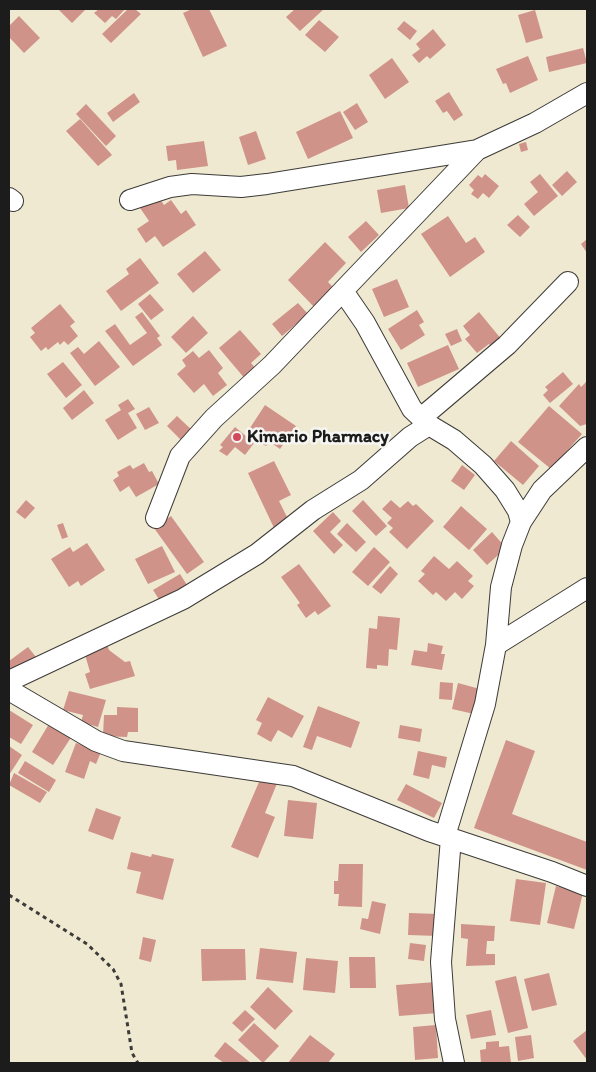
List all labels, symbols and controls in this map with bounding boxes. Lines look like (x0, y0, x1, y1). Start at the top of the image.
place label: Kimario Pharmacy (247, 426, 389, 448)
marker: Kimario Pharmacy (231, 431, 243, 443)

